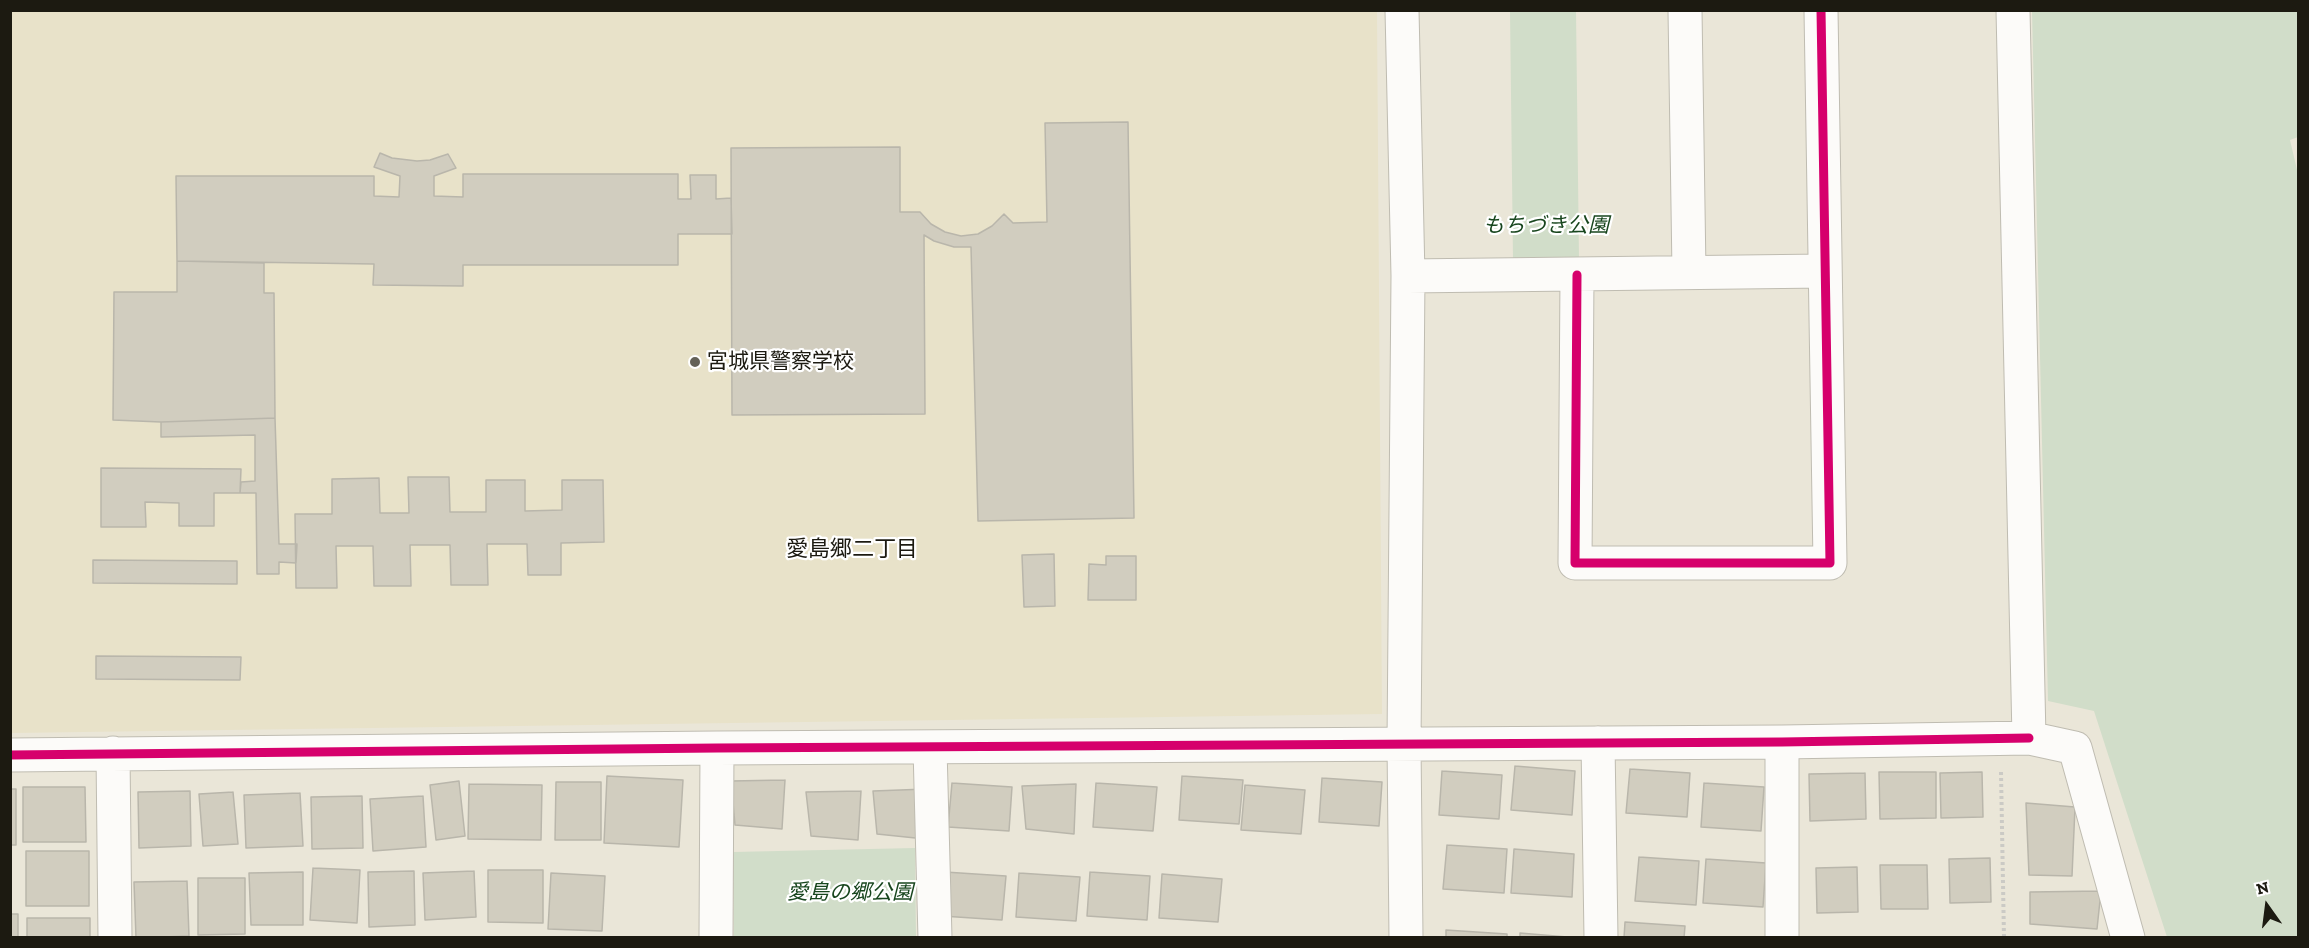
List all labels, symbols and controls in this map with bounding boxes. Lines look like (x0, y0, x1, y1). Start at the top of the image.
park label: もちづき公園 (1483, 213, 1609, 239)
place label: 宮城県警察学校 (707, 349, 854, 375)
marker: 宮城県警察学校 (688, 355, 702, 369)
district label: 愛島郷二丁目 (786, 537, 918, 563)
north arrow (2237, 876, 2297, 936)
text: N (2254, 877, 2271, 899)
park label: 愛島の郷公園 (787, 880, 913, 906)

